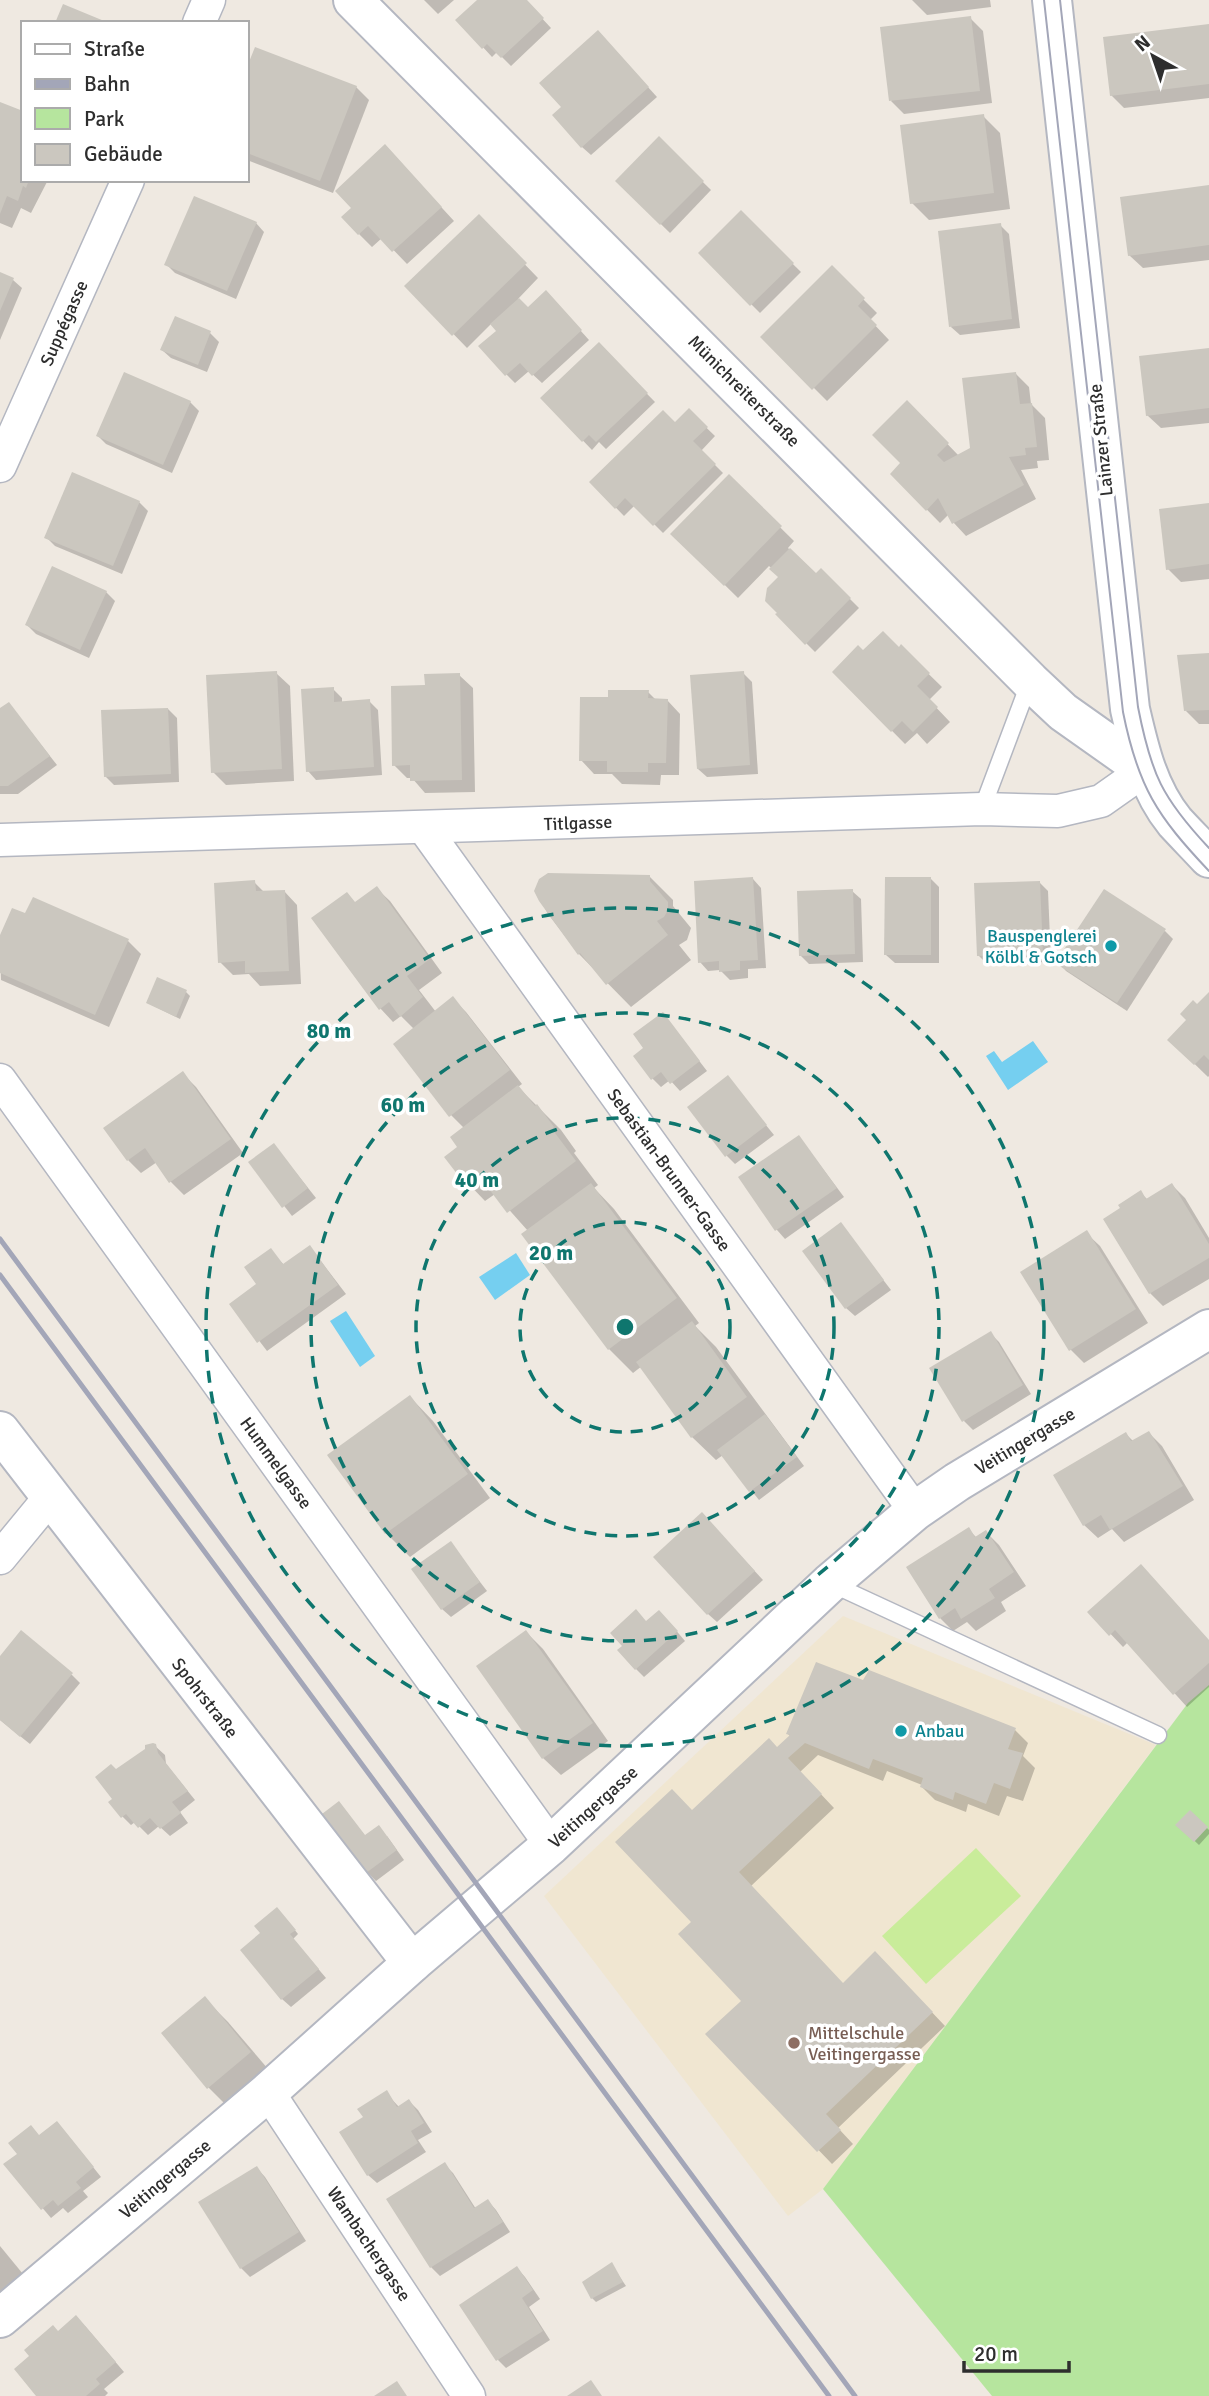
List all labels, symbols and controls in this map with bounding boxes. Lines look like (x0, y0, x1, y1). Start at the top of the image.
legend (21, 21, 248, 182)
north arrow (1118, 21, 1188, 91)
text: N (1130, 30, 1155, 57)
text: Straße (84, 36, 145, 62)
text: Bahn (84, 71, 130, 97)
text: Park (84, 106, 125, 132)
text: Gebäude (84, 141, 163, 167)
street label: Suppégasse (35, 277, 93, 369)
street label: Münichreiterstraße (683, 330, 805, 452)
street label: Lainzer Straße (1084, 383, 1118, 497)
street label: Titlgasse (543, 811, 613, 835)
place label: Bauspenglerei Kölbl & Gotsch (985, 925, 1097, 968)
marker: Bauspenglerei Kölbl & Gotsch (1103, 938, 1119, 954)
text: 80 m (307, 1018, 351, 1044)
street label: Sebastian-Brunner-Gasse (602, 1084, 736, 1256)
text: 60 m (381, 1092, 425, 1118)
text: 40 m (455, 1167, 499, 1193)
text: 20 m (529, 1240, 573, 1266)
centre of rings (613, 1315, 637, 1339)
street label: Veitingergasse (971, 1403, 1079, 1479)
street label: Hummelgasse (235, 1413, 317, 1513)
street label: Spohrstraße (167, 1654, 243, 1742)
place label: Anbau (915, 1720, 964, 1742)
marker: Anbau (893, 1723, 909, 1739)
street label: Veitingergasse (544, 1761, 642, 1853)
place label: Mittelschule Veitingergasse (808, 2022, 921, 2065)
marker: Mittelschule Veitingergasse (786, 2035, 802, 2051)
street label: Veitingergasse (115, 2134, 215, 2224)
street label: Wambachergasse (322, 2182, 416, 2306)
scale bar (964, 2330, 1069, 2374)
text: 20 m (974, 2341, 1018, 2367)

